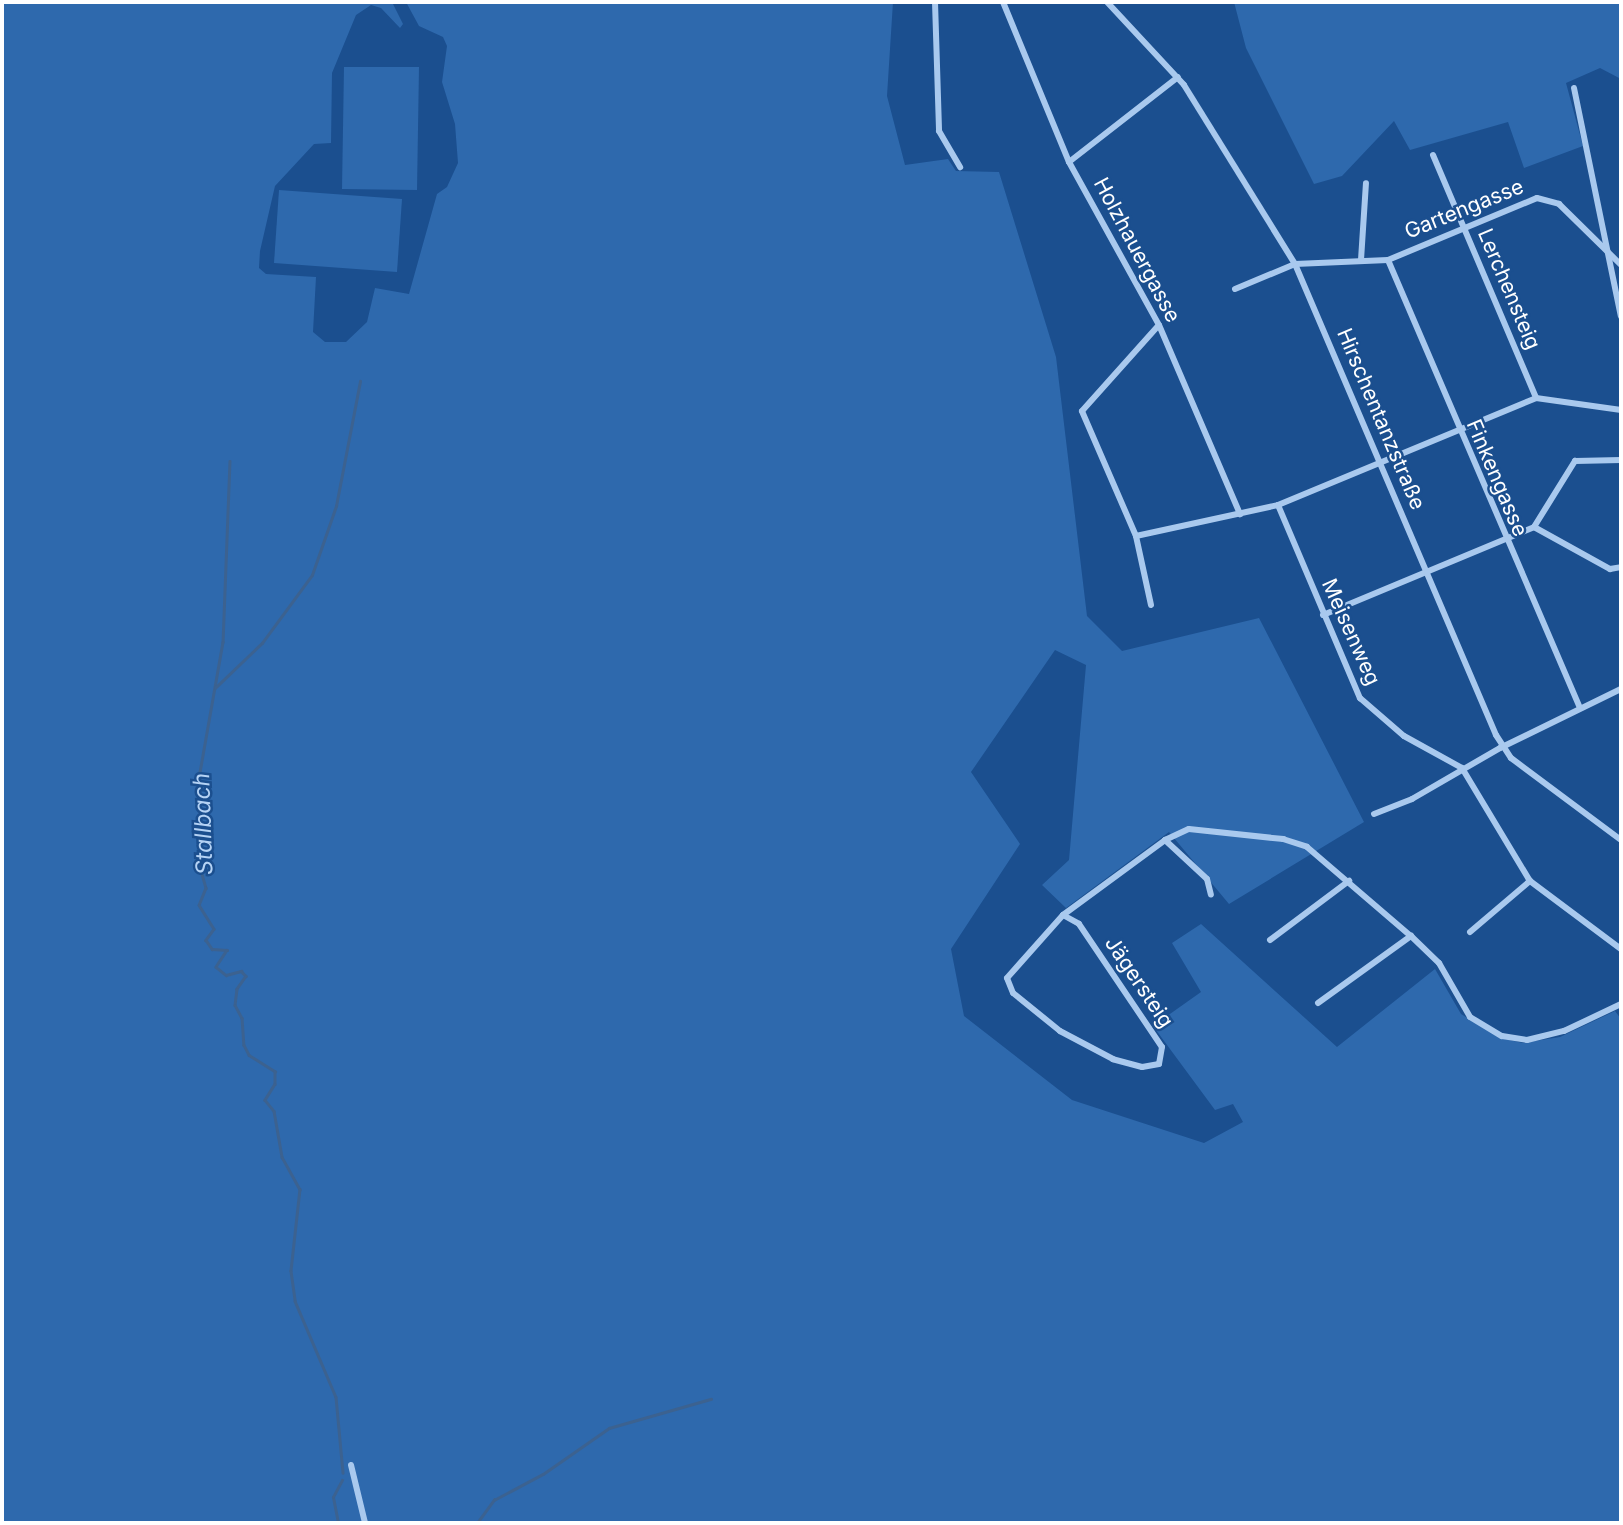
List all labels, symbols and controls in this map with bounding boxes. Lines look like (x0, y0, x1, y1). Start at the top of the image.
street label: Holzhauergasse (1088, 173, 1186, 327)
street label: Gartengasse (1401, 174, 1527, 244)
street label: Lerchensteig (1472, 225, 1546, 353)
street label: Hirschentanzstraße (1331, 325, 1431, 513)
street label: Finkengasse (1461, 416, 1533, 540)
street label: Meisenweg (1316, 575, 1386, 689)
water label: Stallbach (187, 772, 219, 876)
street label: Jägersteig (1099, 932, 1179, 1032)

